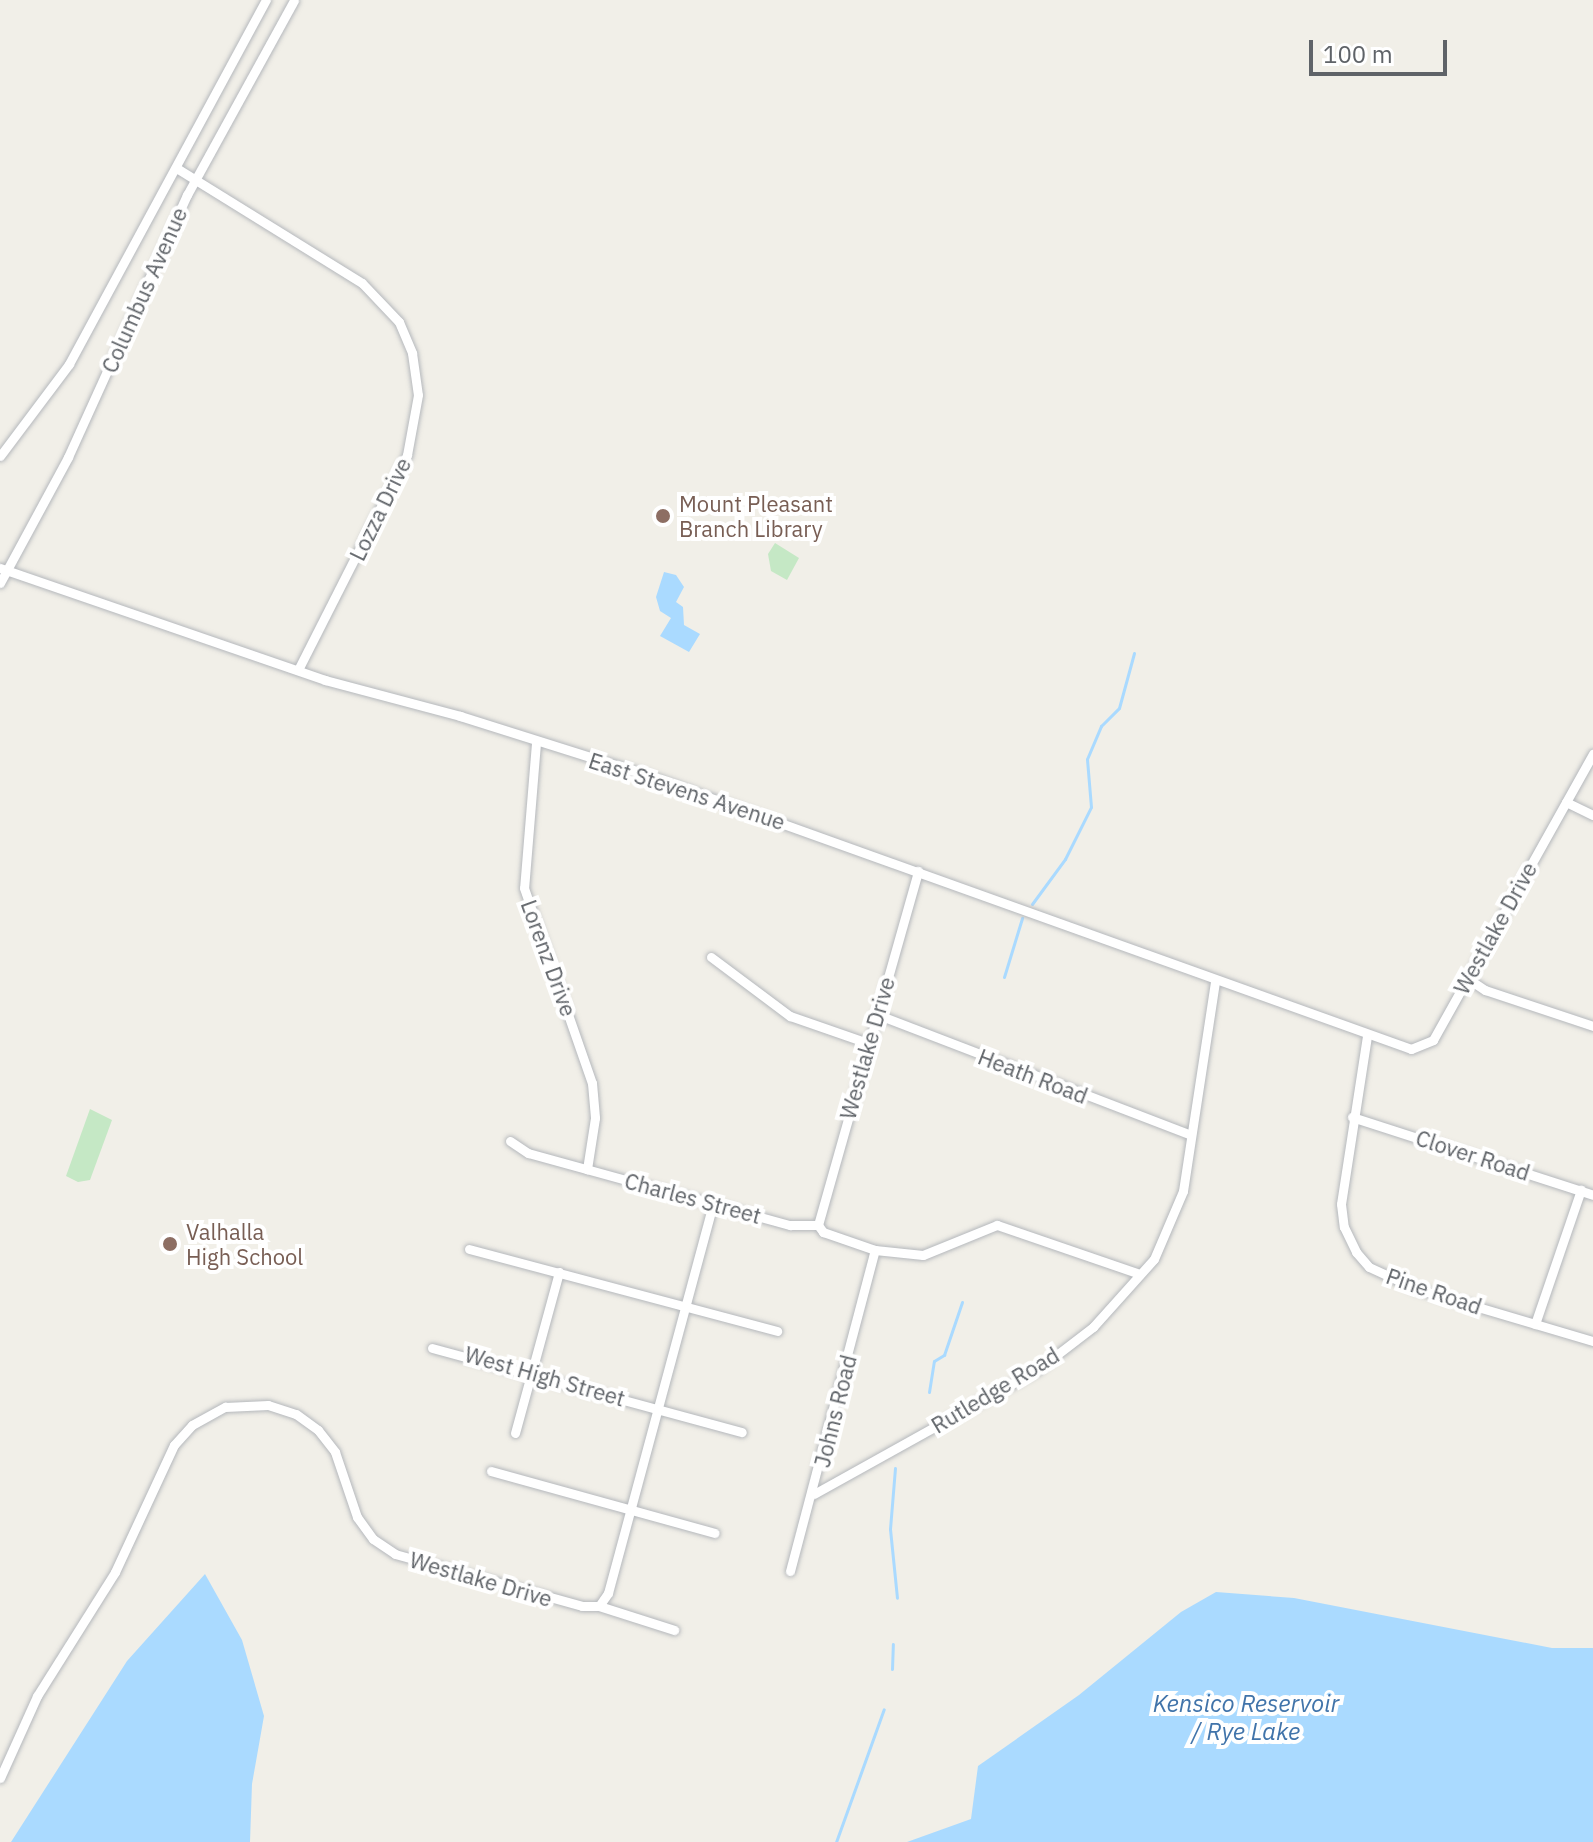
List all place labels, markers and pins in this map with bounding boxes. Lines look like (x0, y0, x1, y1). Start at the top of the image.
place label: Mount Pleasant Branch Library (679, 490, 833, 542)
marker: Mount Pleasant Branch Library (654, 507, 672, 525)
place label: Valhalla High School (186, 1218, 303, 1270)
marker: Valhalla High School (161, 1235, 179, 1253)

